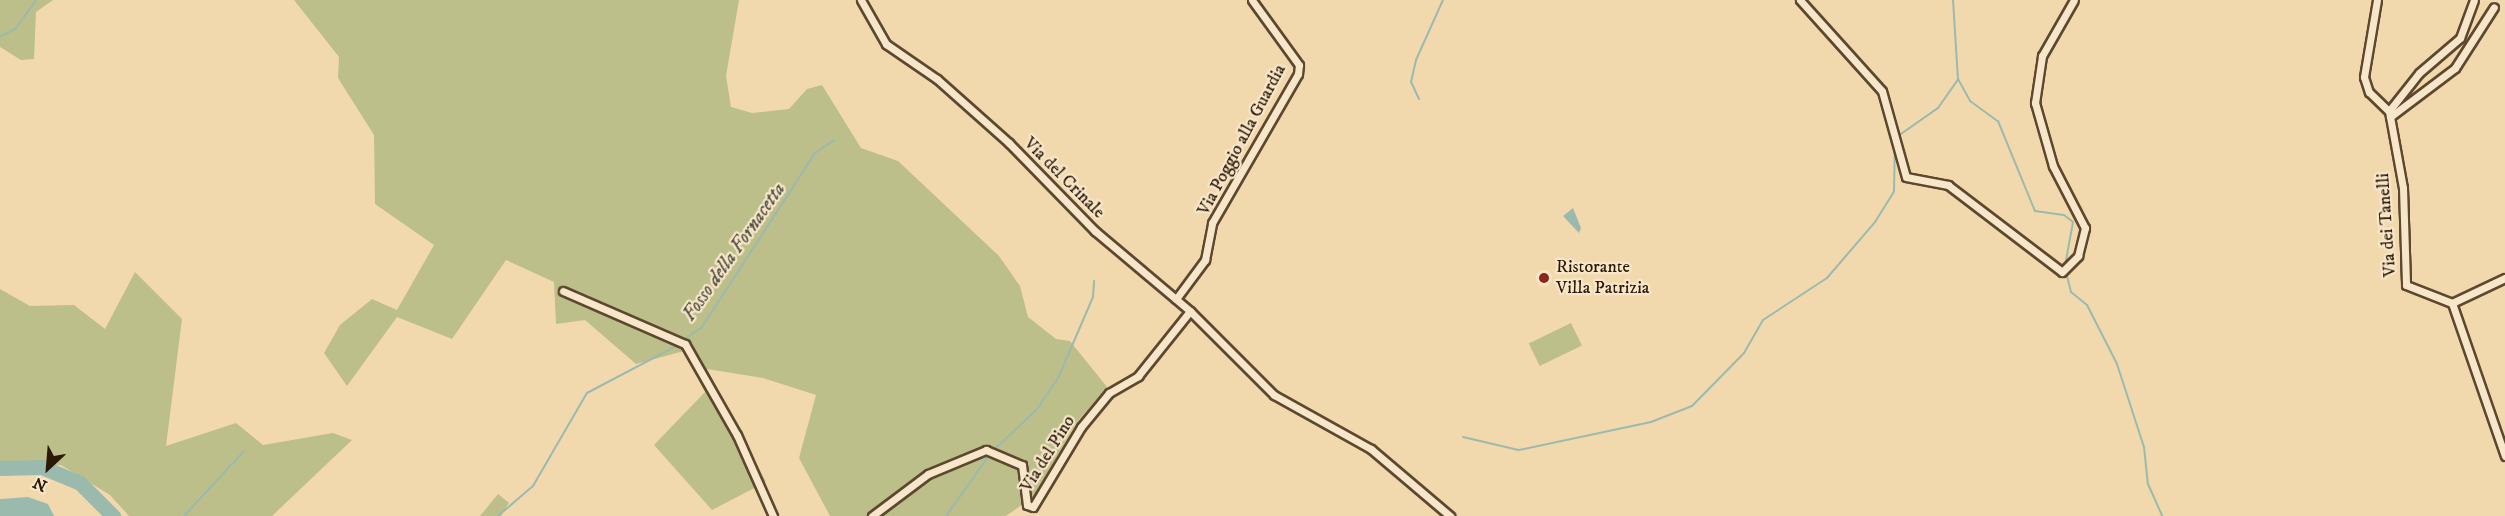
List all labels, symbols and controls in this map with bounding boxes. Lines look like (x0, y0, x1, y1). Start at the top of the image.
street label: Via Poggio alla Guardia (1193, 61, 1291, 219)
street label: Via del Crinale (1019, 133, 1109, 223)
street label: Via dei Tanelli (2373, 172, 2401, 278)
water label: Fosso della Fornacetta (677, 178, 791, 326)
place label: Ristorante Villa Patrizia (1556, 257, 1650, 300)
marker: Ristorante Villa Patrizia (1537, 271, 1551, 285)
street label: Via del Pino (1016, 412, 1080, 496)
north arrow (18, 438, 78, 498)
text: N (30, 472, 50, 496)

